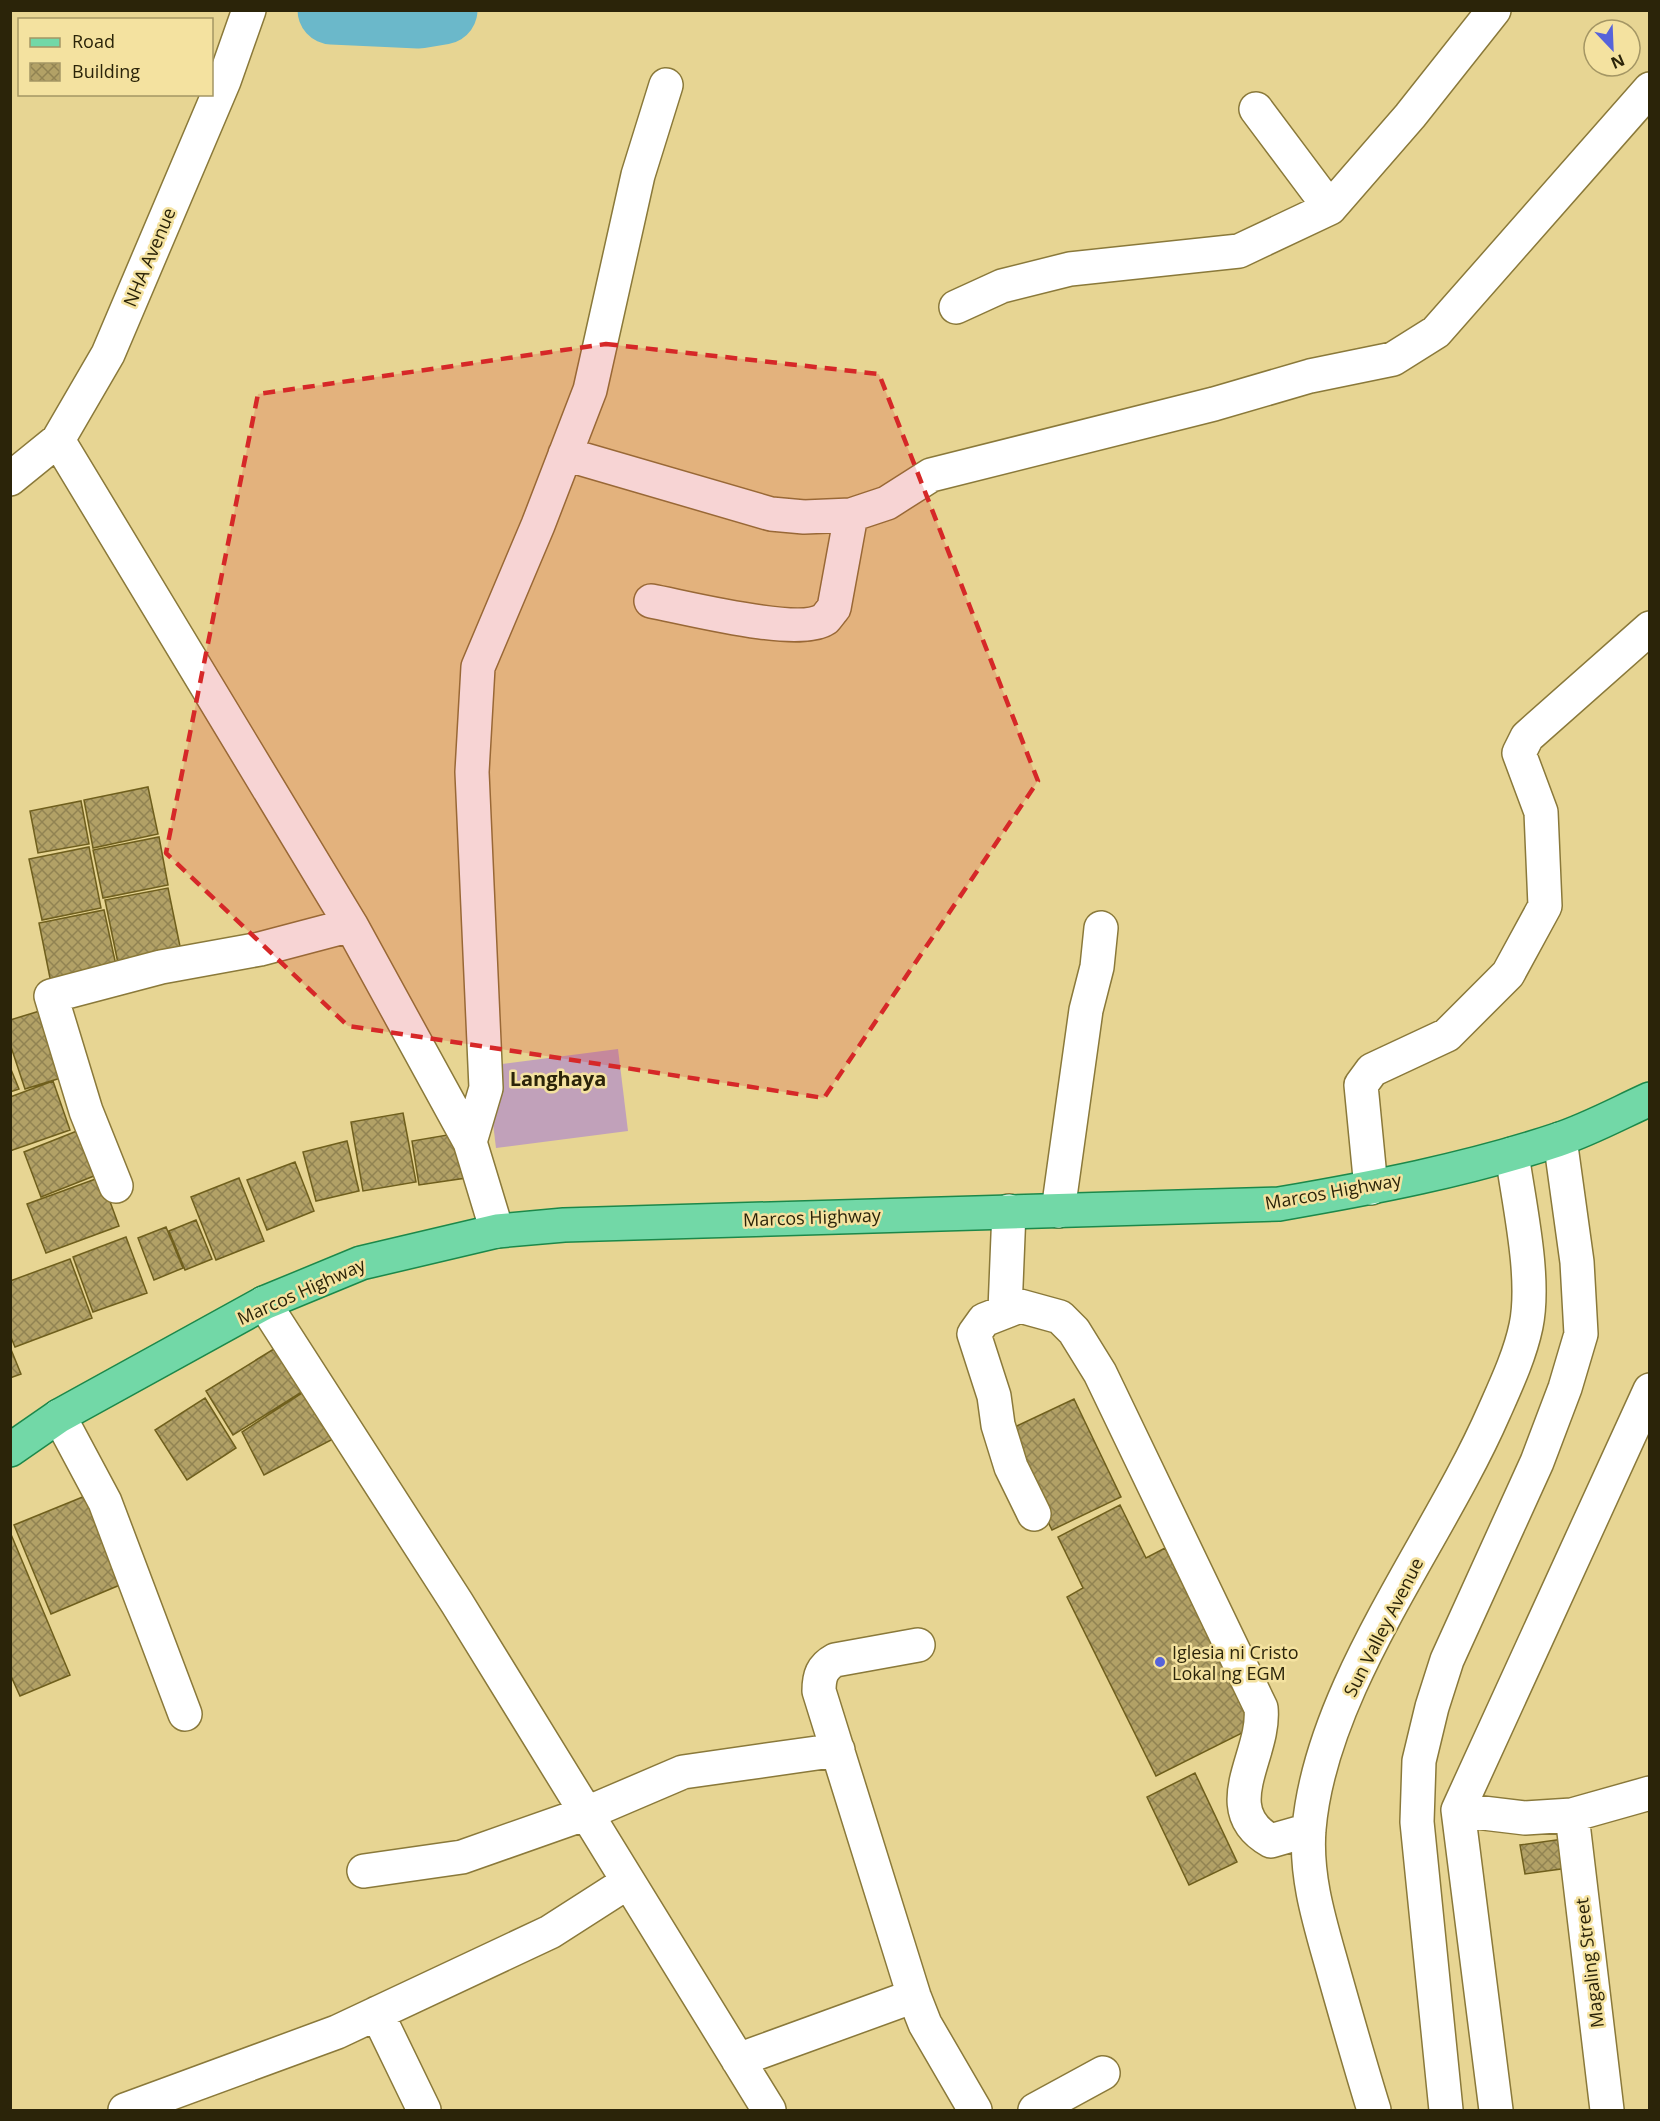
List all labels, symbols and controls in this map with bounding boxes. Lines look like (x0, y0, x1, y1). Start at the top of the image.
legend (18, 18, 213, 96)
north arrow (1582, 18, 1642, 78)
text: Road (72, 29, 115, 53)
text: N (1608, 49, 1628, 74)
text: Building (72, 59, 140, 83)
street label: NHA Avenue (117, 204, 181, 310)
district label: Langhaya (510, 1065, 606, 1092)
street label: Marcos Highway (1263, 1167, 1404, 1215)
street label: Marcos Highway (743, 1203, 882, 1231)
street label: Marcos Highway (233, 1252, 370, 1330)
street label: Sun Valley Avenue (1338, 1553, 1428, 1701)
place label: Iglesia ni Cristo Lokal ng EGM (1172, 1640, 1299, 1685)
marker: Iglesia ni Cristo Lokal ng EGM (1153, 1655, 1167, 1669)
street label: Magaling Street (1569, 1897, 1609, 2029)

